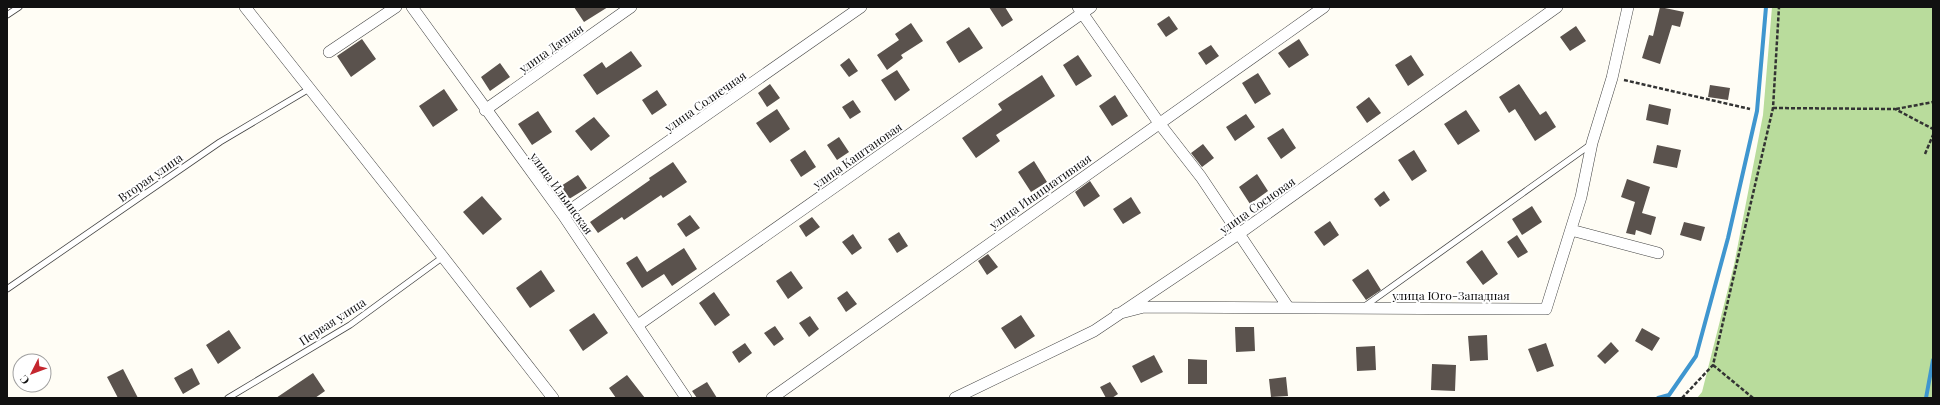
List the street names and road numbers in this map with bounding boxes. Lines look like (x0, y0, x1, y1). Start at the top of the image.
street label: улица Дачная (515, 20, 587, 77)
street label: улица Солнечная (660, 67, 749, 136)
street label: улица Каштановая (809, 118, 905, 192)
street label: улица Ильинская (526, 148, 597, 238)
street label: Вторая улица (115, 149, 185, 205)
street label: улица Инициативная (985, 149, 1095, 233)
street label: улица Сосновая (1215, 173, 1298, 238)
street label: улица Юго-Западная (1391, 287, 1510, 303)
street label: Первая улица (296, 294, 368, 348)

